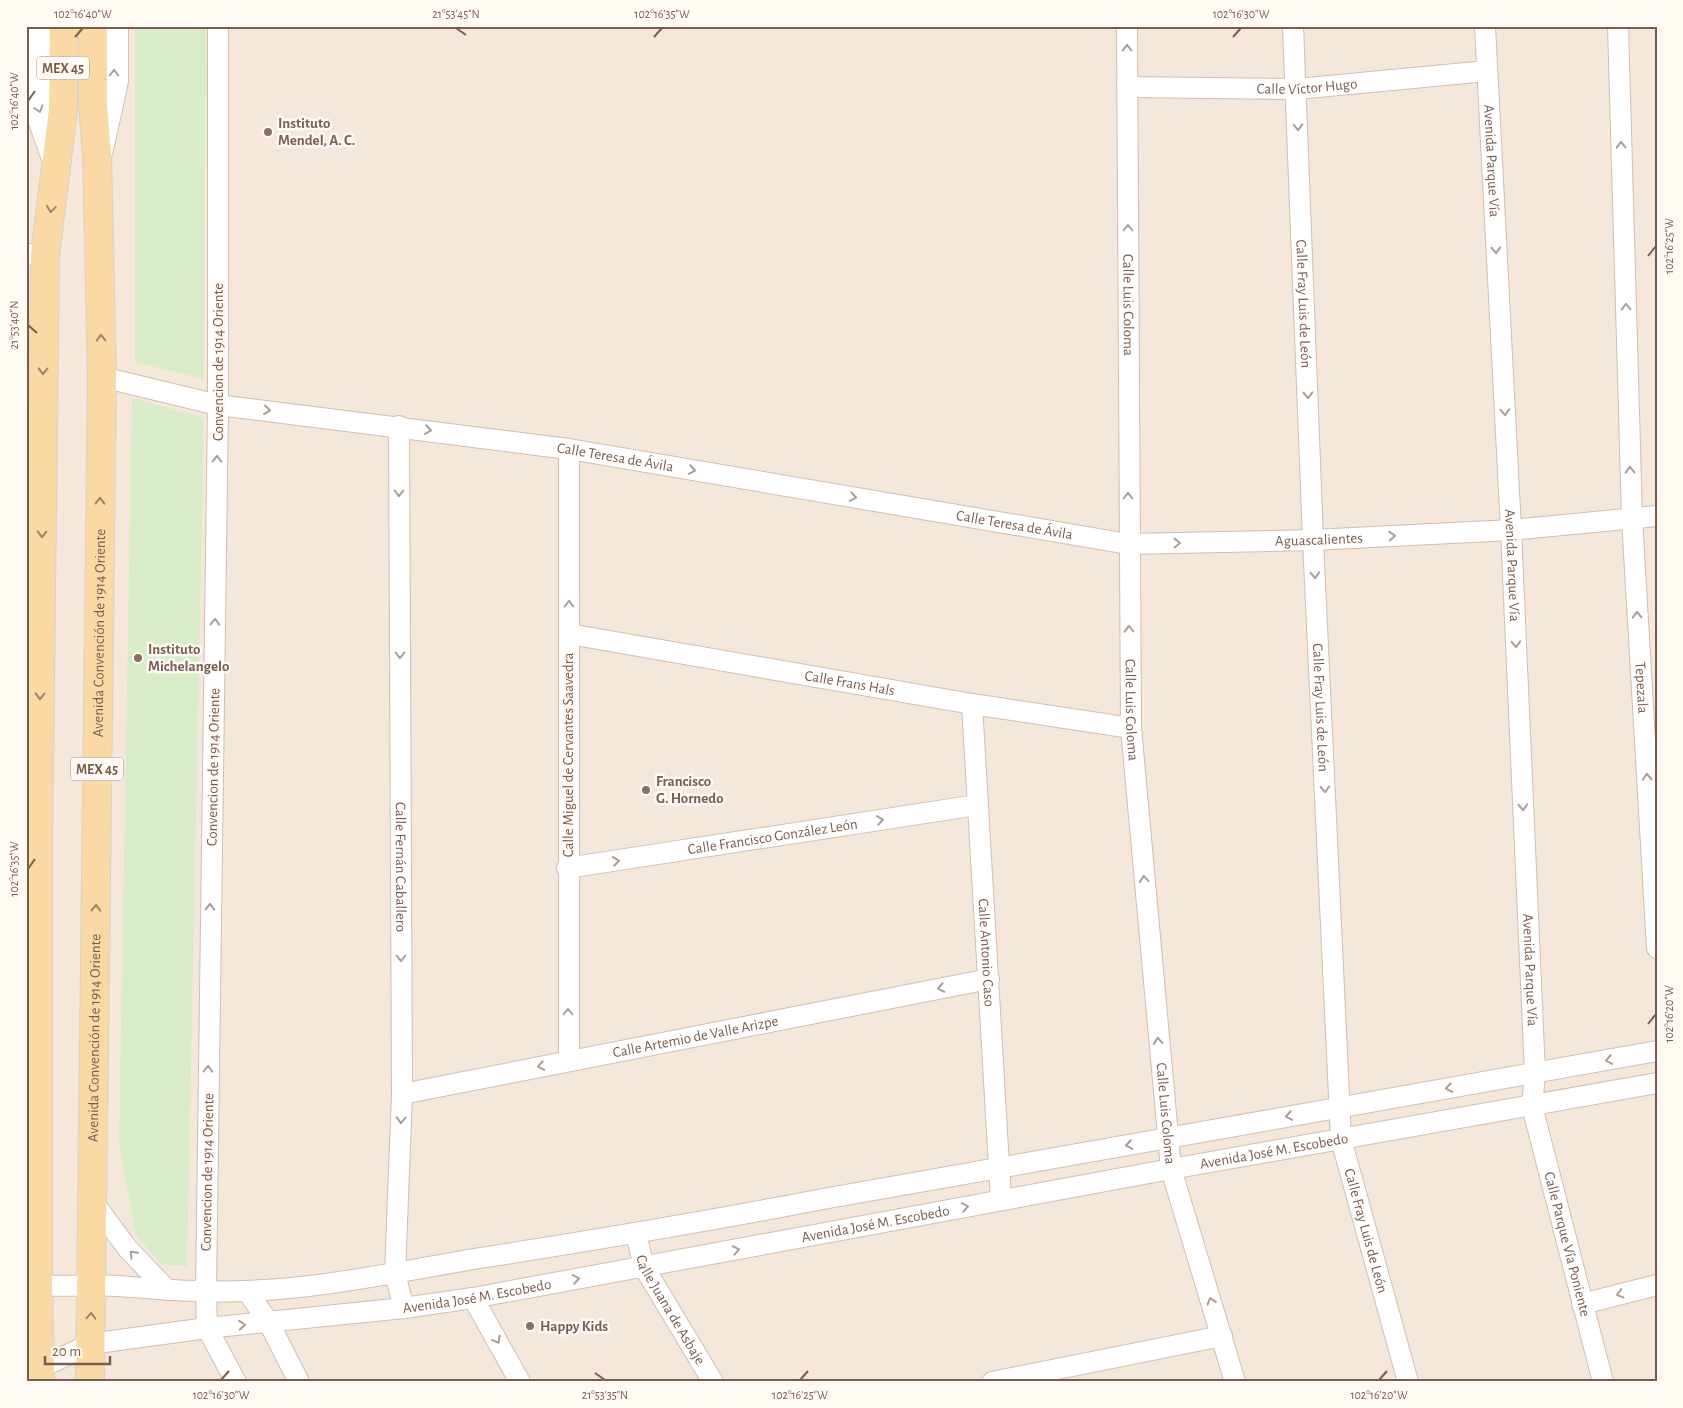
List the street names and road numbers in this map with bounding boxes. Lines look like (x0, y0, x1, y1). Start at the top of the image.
road number: MEX 45 (37, 56, 89, 80)
street label: Calle Víctor Hugo (1256, 76, 1358, 97)
street label: Avenida Parque Vía (1481, 104, 1502, 218)
street label: Calle Fray Luis de León (1293, 239, 1313, 368)
street label: Calle Luis Coloma (1120, 254, 1136, 356)
street label: Convencion de 1914 Oriente (211, 283, 226, 441)
street label: Calle Teresa de Ávila (556, 441, 675, 475)
street label: Calle Teresa de Ávila (955, 508, 1074, 542)
street label: Avenida Parque Vía (1502, 509, 1522, 622)
street label: Avenida Convención de 1914 Oriente (91, 529, 108, 737)
street label: Aguascalientes (1275, 530, 1363, 549)
street label: Calle Fray Luis de León (1310, 643, 1331, 772)
street label: Calle Miguel de Cervantes Saavedra (561, 653, 576, 857)
street label: Calle Luis Coloma (1123, 659, 1141, 762)
street label: Tepezala (1632, 661, 1650, 714)
street label: Calle Frans Hals (804, 668, 896, 698)
street label: Convencion de 1914 Oriente (205, 688, 222, 846)
road number: MEX 45 (71, 758, 123, 781)
street label: Calle Fernán Caballero (393, 802, 408, 932)
street label: Calle Francisco González León (687, 816, 859, 857)
street label: Calle Antonio Caso (975, 898, 997, 1007)
street label: Avenida Parque Vía (1520, 913, 1540, 1027)
street label: Avenida Convención de 1914 Oriente (86, 934, 103, 1142)
street label: Calle Artemio de Valle Arizpe (611, 1013, 780, 1061)
street label: Calle Luis Coloma (1153, 1062, 1178, 1165)
street label: Convencion de 1914 Oriente (199, 1093, 216, 1251)
street label: Avenida José M. Escobedo (1199, 1131, 1349, 1172)
street label: Calle Fray Luis de León (1341, 1167, 1390, 1295)
street label: Calle Parque Vía Poniente (1541, 1170, 1593, 1318)
street label: Avenida José M. Escobedo (800, 1203, 951, 1245)
street label: Calle Juana de Asbaje (633, 1253, 708, 1368)
street label: Avenida José M. Escobedo (402, 1277, 553, 1316)

